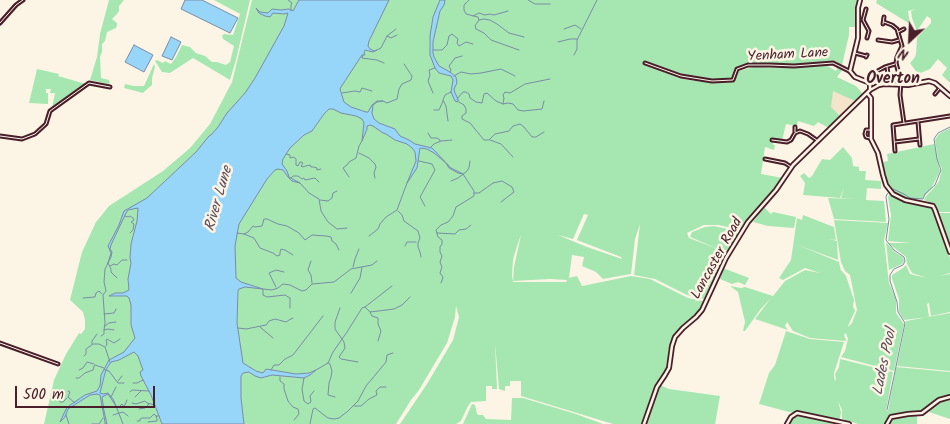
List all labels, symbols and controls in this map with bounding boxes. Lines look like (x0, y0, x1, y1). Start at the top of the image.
north arrow (885, 15, 935, 65)
text: N (895, 42, 912, 65)
street label: Yenham Lane (747, 46, 829, 66)
district label: Overton (866, 70, 920, 90)
water label: River Lune (202, 165, 238, 233)
street label: Lancaster Road (689, 215, 747, 303)
water label: Lades Pool (870, 327, 902, 397)
scale bar (18, 376, 158, 408)
text: 500 m (23, 383, 64, 407)

